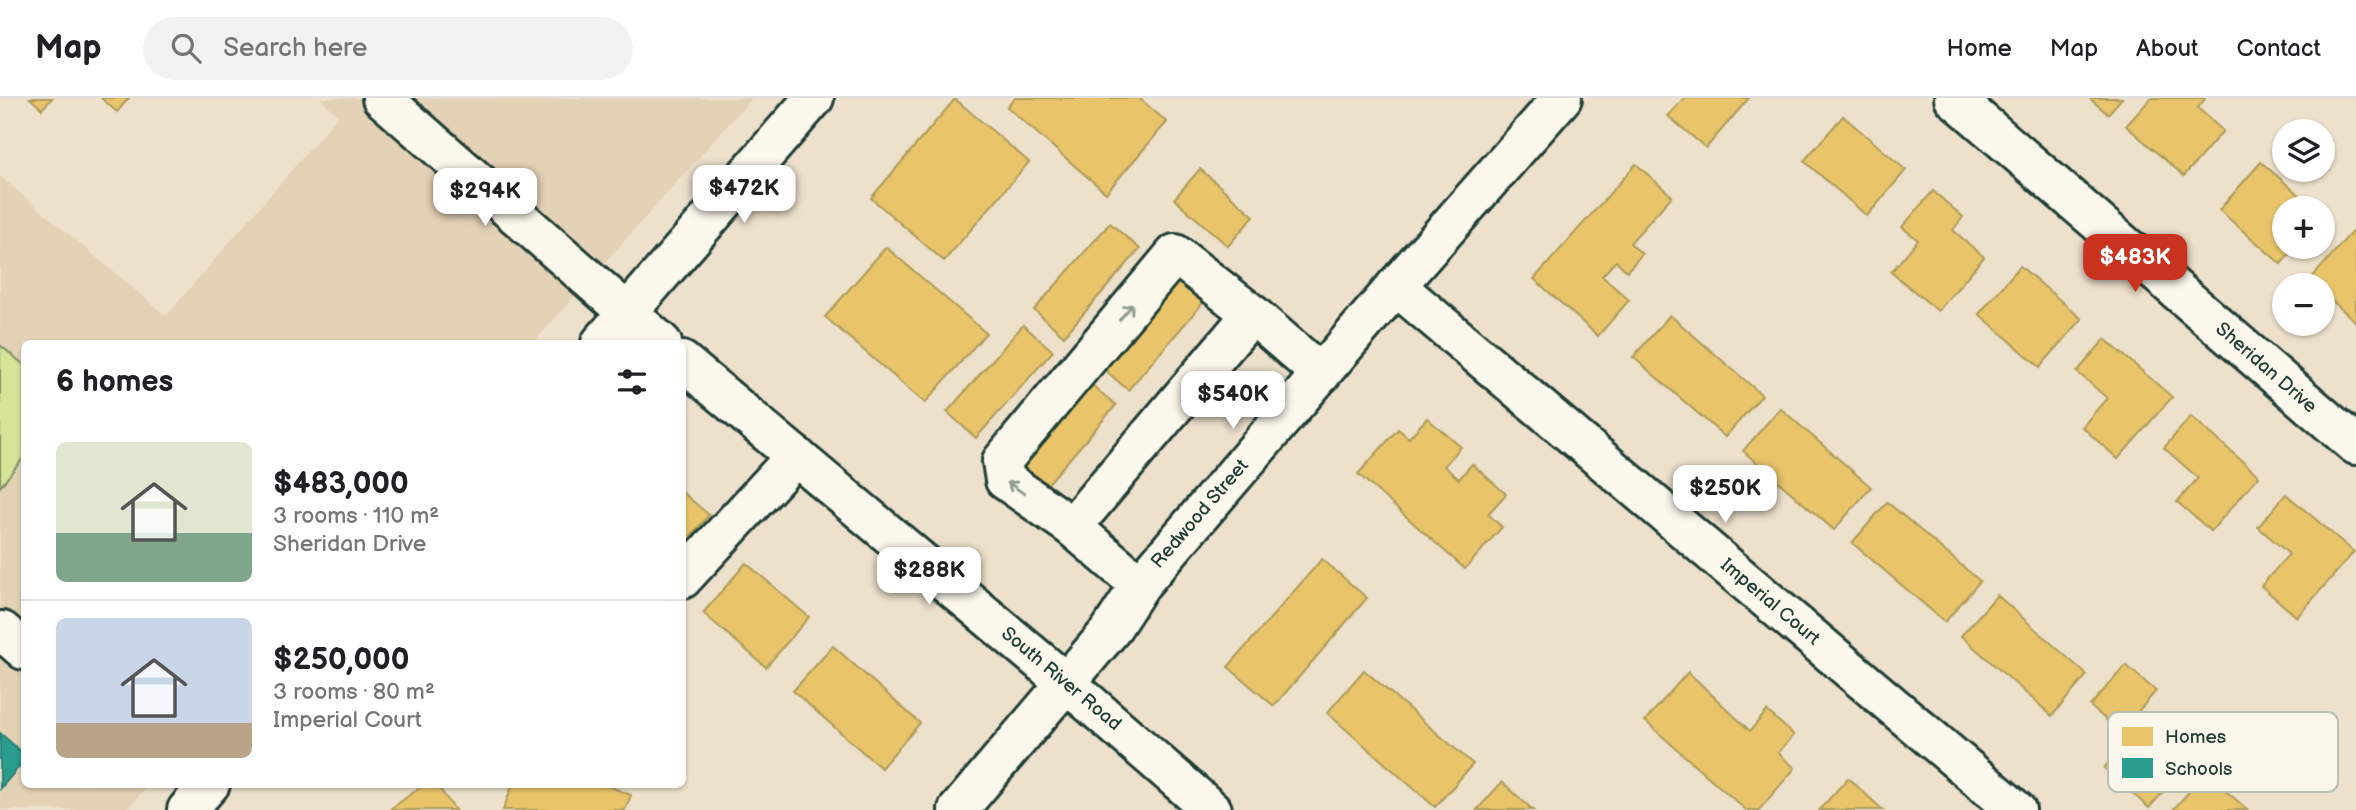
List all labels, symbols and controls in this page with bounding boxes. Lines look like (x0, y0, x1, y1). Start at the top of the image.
search box (143, 17, 633, 80)
text: Map (35, 28, 101, 68)
icon: search (167, 29, 205, 67)
text: Search here (223, 33, 367, 64)
text: Home (1947, 34, 2012, 63)
text: Map (2050, 34, 2098, 63)
text: About (2136, 34, 2198, 63)
text: Contact (2236, 34, 2321, 63)
map controls (2272, 119, 2335, 336)
button: layers (2272, 119, 2335, 182)
pin: $472K (695, 166, 793, 225)
pin: $294K (436, 169, 534, 228)
text: $472K (709, 174, 779, 202)
text: $294K (449, 177, 521, 205)
button: + (2272, 196, 2335, 259)
pin: $483K (2086, 234, 2184, 294)
text: $483K (2099, 243, 2171, 271)
button: − (2272, 273, 2335, 336)
one-way arrow (1118, 303, 1134, 321)
street label: Sheridan Drive (2211, 318, 2321, 418)
icon: filters (613, 363, 651, 401)
text: 6 homes (56, 364, 173, 400)
pin: $540K (1184, 372, 1282, 431)
text: $540K (1197, 380, 1269, 408)
street label: Redwood Street (1146, 455, 1254, 573)
text: $483,000 (273, 466, 409, 502)
pin: $250K (1676, 466, 1774, 525)
icon: home (112, 470, 196, 554)
text: $250K (1689, 474, 1761, 502)
one-way arrow (1007, 481, 1026, 495)
text: 3 rooms · 110 m² (273, 502, 439, 530)
text: Sheridan Drive (273, 530, 426, 558)
pin: $288K (880, 547, 978, 607)
street label: Imperial Court (1716, 554, 1825, 650)
text: $288K (893, 556, 965, 584)
street label: South River Road (996, 622, 1126, 736)
text: $250,000 (273, 642, 409, 678)
icon: home (112, 646, 196, 730)
text: 3 rooms · 80 m² (273, 678, 435, 706)
text: Imperial Court (273, 706, 422, 734)
legend (2108, 712, 2338, 792)
text: Homes (2165, 726, 2226, 749)
text: Schools (2165, 758, 2232, 781)

